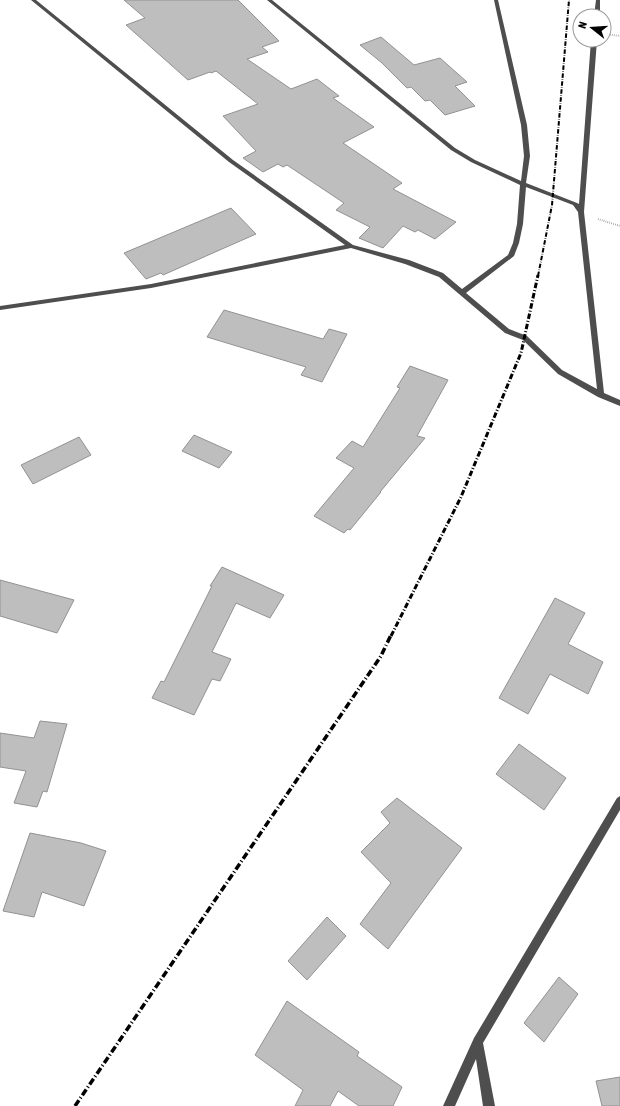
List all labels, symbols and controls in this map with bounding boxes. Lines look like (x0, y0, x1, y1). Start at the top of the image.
north arrow (572, 8, 612, 48)
text: N (576, 20, 589, 30)

